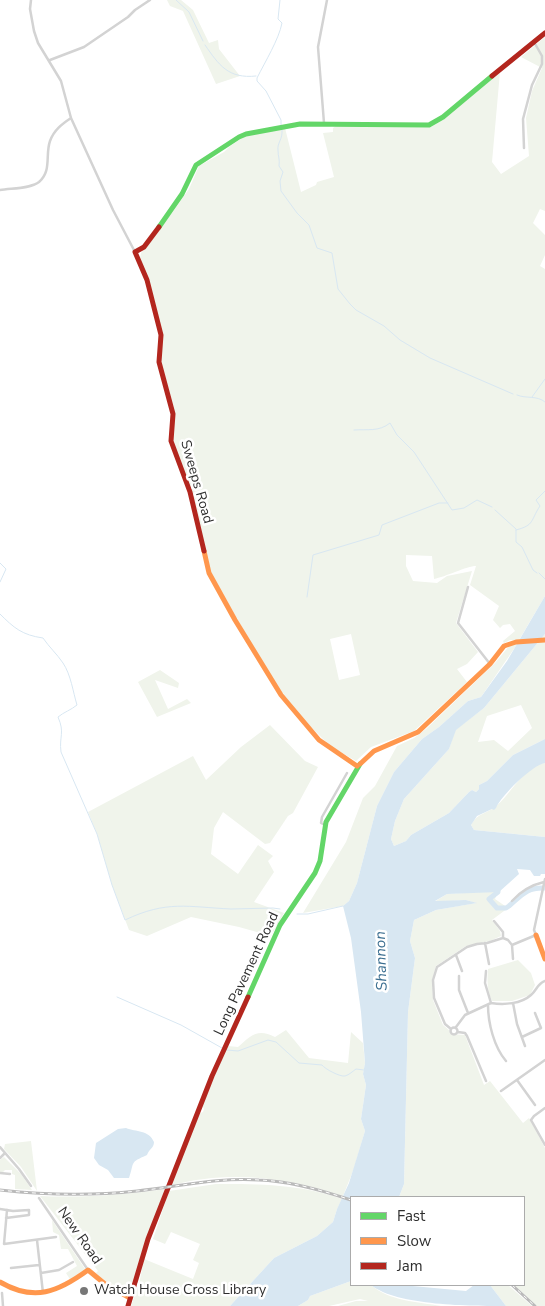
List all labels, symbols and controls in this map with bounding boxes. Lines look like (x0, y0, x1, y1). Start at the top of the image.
street label: Sweeps Road (176, 438, 216, 526)
street label: Long Pavement Road (211, 910, 283, 1038)
water label: Shannon (372, 931, 392, 991)
legend (350, 1196, 525, 1286)
street label: New Road (53, 1204, 105, 1268)
text: Fast (397, 1206, 425, 1226)
text: Slow (397, 1231, 431, 1251)
text: Jam (397, 1256, 423, 1276)
place label: Watch House Cross Library (94, 1283, 266, 1299)
marker: Watch House Cross Library (78, 1285, 90, 1297)

